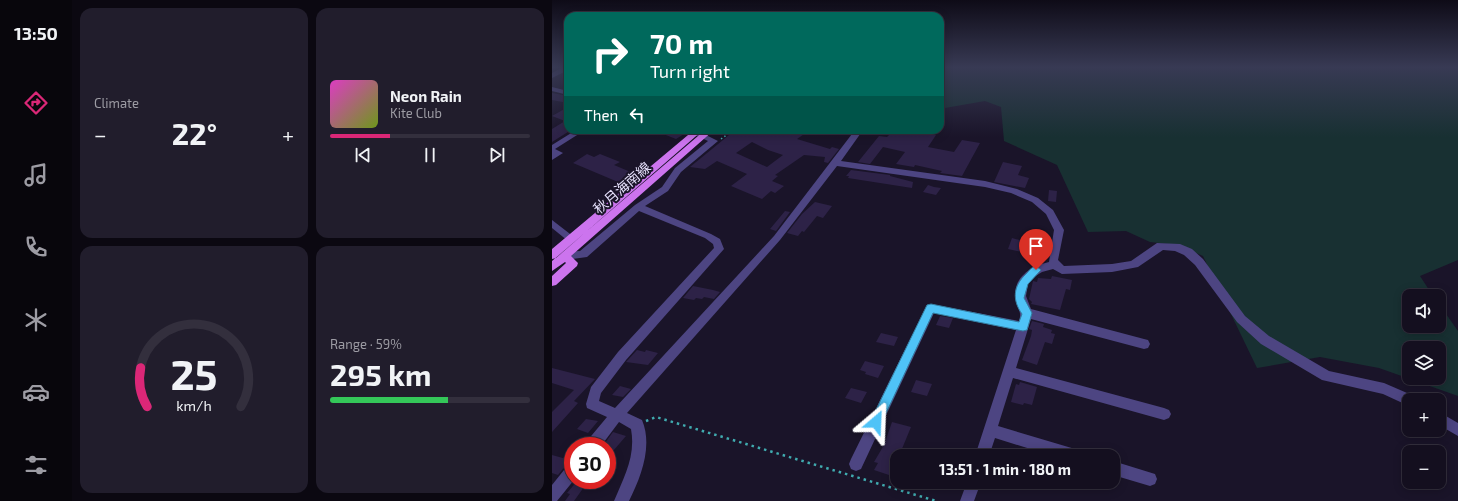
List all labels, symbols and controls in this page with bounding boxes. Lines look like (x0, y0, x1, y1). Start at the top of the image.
text: 13:50 (14, 22, 58, 44)
text: 70 m (650, 26, 713, 60)
icon: right (584, 28, 636, 80)
text: Turn right (650, 60, 730, 82)
text: Neon Rain (390, 87, 462, 105)
icon: directions (22, 89, 50, 117)
text: Climate (94, 95, 139, 111)
icon: left (626, 104, 648, 126)
text: Kite Club (390, 105, 442, 121)
text: Then (584, 106, 618, 124)
text: 22° (172, 115, 217, 151)
text: − (94, 121, 107, 147)
text: + (282, 121, 294, 147)
icon: previous (352, 144, 374, 166)
icon: pause (419, 144, 441, 166)
icon: next (486, 144, 508, 166)
street label: 秋月海南線 (590, 158, 654, 217)
icon: music (22, 161, 50, 189)
pin (1019, 229, 1053, 270)
icon: phone (22, 233, 50, 261)
icon: arrive (1025, 235, 1047, 257)
map controls (1402, 289, 1446, 489)
button: sound (1402, 289, 1446, 333)
icon: climate (22, 306, 50, 334)
text: Range · 59% (330, 336, 402, 352)
button: layers (1402, 341, 1446, 385)
text: 25 (170, 348, 218, 398)
text: 295 km (330, 356, 431, 392)
icon: car (22, 378, 50, 406)
button: + (1402, 393, 1446, 437)
text: km/h (176, 397, 212, 414)
position arrow (855, 401, 897, 443)
speed limit sign: 30 (564, 437, 616, 489)
button: − (1402, 445, 1446, 489)
icon: filters (22, 451, 50, 479)
text: 13:51 · 1 min · 180 m (939, 460, 1071, 478)

